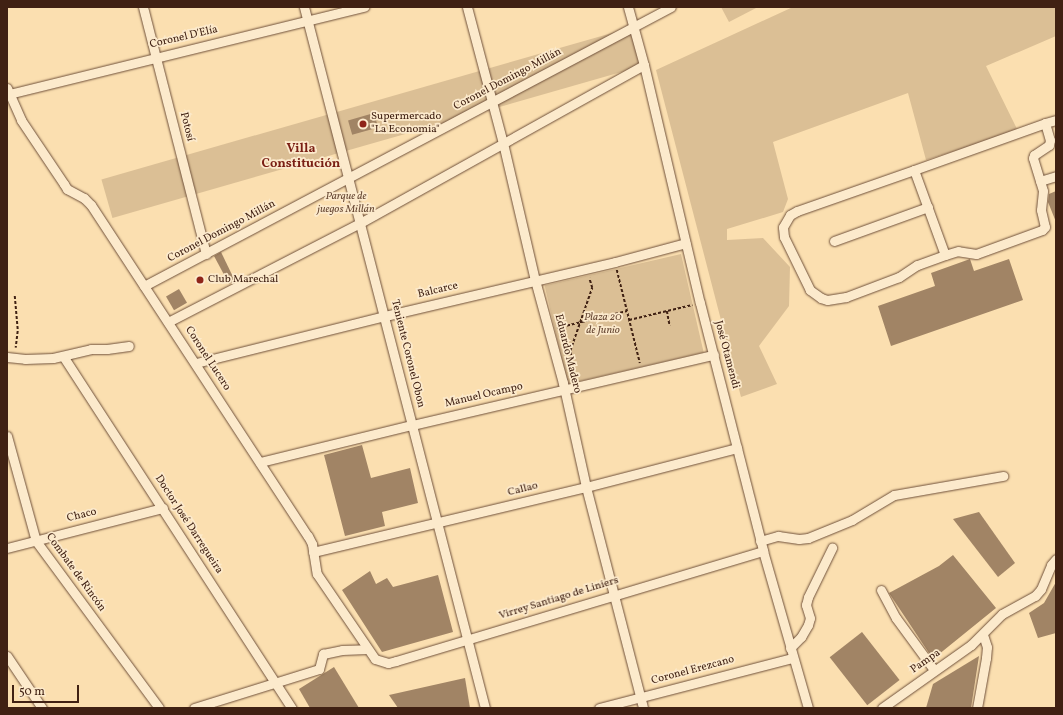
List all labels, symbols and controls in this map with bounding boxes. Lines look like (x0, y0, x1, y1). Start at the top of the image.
street label: Coronel D'Elía (149, 24, 219, 52)
street label: Coronel Domingo Millán (452, 46, 564, 114)
street label: Potosí (176, 111, 196, 143)
place label: Supermercado "La Economia" (371, 111, 441, 137)
marker: Supermercado "La Economia" (358, 119, 368, 129)
district label: Villa Constitución (262, 142, 340, 173)
park label: Parque de juegos Millán (317, 191, 375, 217)
street label: Coronel Domingo Millán (166, 198, 278, 266)
place label: Club Marechal (208, 273, 278, 287)
marker: Club Marechal (195, 275, 205, 285)
street label: Balcarce (417, 280, 459, 302)
street label: Teniente Coronel Obon (387, 299, 427, 409)
park label: Plaza 20 de Junio (584, 312, 622, 338)
street label: Eduardo Madero (551, 313, 583, 395)
street label: José Otamendi (711, 319, 741, 391)
street label: Coronel Lucero (181, 324, 233, 394)
street label: Manuel Ocampo (444, 381, 524, 411)
street label: Doctor José Darregueira (151, 473, 225, 577)
street label: Callao (507, 480, 539, 500)
street label: Chaco (66, 506, 98, 526)
street label: Combate de Rincón (42, 531, 108, 615)
street label: Virrey Santiago de Liniers (497, 574, 621, 624)
street label: Pampa (909, 647, 943, 677)
street label: Coronel Erezcano (650, 654, 736, 688)
scale bar (14, 677, 81, 703)
text: 50 m (19, 684, 45, 700)

